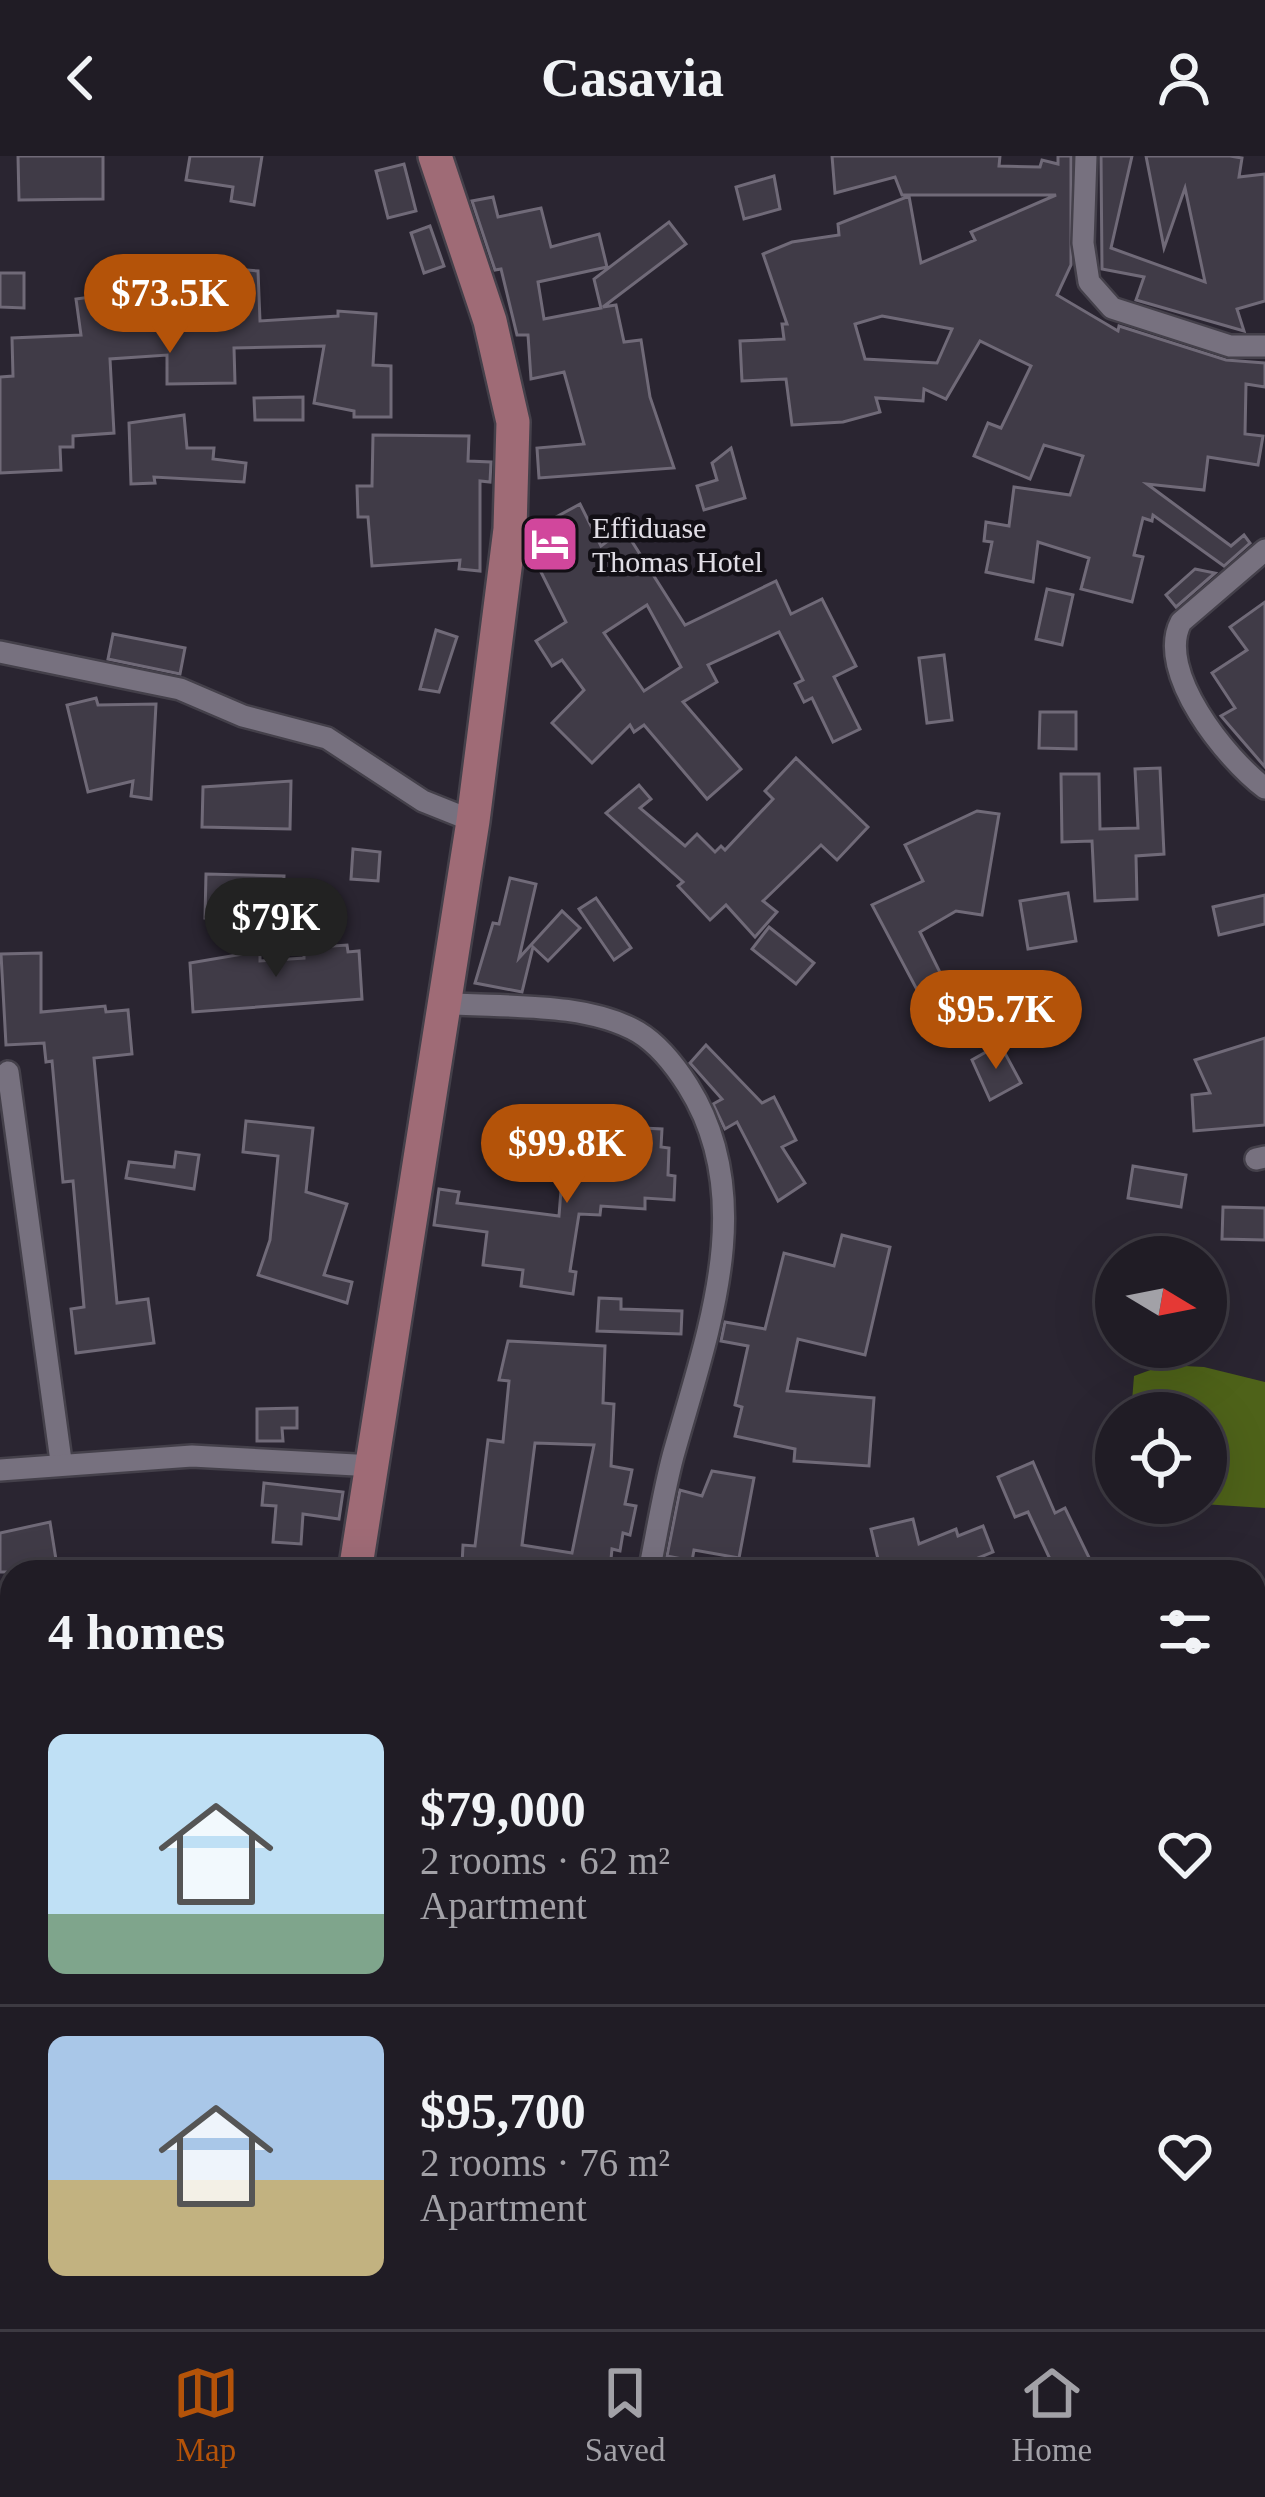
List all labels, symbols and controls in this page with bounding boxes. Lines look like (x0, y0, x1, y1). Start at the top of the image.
icon: back (48, 45, 114, 111)
icon: person (1151, 45, 1217, 111)
text: Casavia (541, 48, 724, 108)
pin: $73.5K (72, 254, 268, 356)
text: $73.5K (111, 271, 229, 314)
place label: Effiduase Thomas Hotel (592, 511, 763, 578)
hotel icon: Effiduase Thomas Hotel (519, 513, 581, 575)
pin: $79K (205, 878, 347, 980)
text: $79K (232, 895, 320, 938)
pin: $95.7K (898, 970, 1094, 1072)
text: $95.7K (937, 987, 1055, 1030)
pin: $99.8K (469, 1104, 665, 1206)
text: $99.8K (508, 1121, 626, 1164)
north arrow (1095, 1236, 1227, 1368)
map controls (1095, 1236, 1227, 1524)
button: locate (1095, 1392, 1227, 1524)
icon: filters (1152, 1599, 1218, 1665)
text: 4 homes (48, 1604, 225, 1660)
text: $79,000 (420, 1781, 586, 1837)
icon: home (144, 1782, 288, 1926)
icon: heart (1152, 1821, 1218, 1887)
text: 2 rooms · 62 m² (420, 1839, 670, 1882)
text: Apartment (420, 1884, 587, 1927)
text: $95,700 (420, 2083, 586, 2139)
icon: home (144, 2084, 288, 2228)
icon: heart (1152, 2123, 1218, 2189)
text: 2 rooms · 76 m² (420, 2141, 670, 2184)
text: Apartment (420, 2186, 587, 2229)
tab: Map (173, 2360, 239, 2469)
tab: Saved (585, 2360, 665, 2469)
tab: Home (1011, 2360, 1092, 2469)

